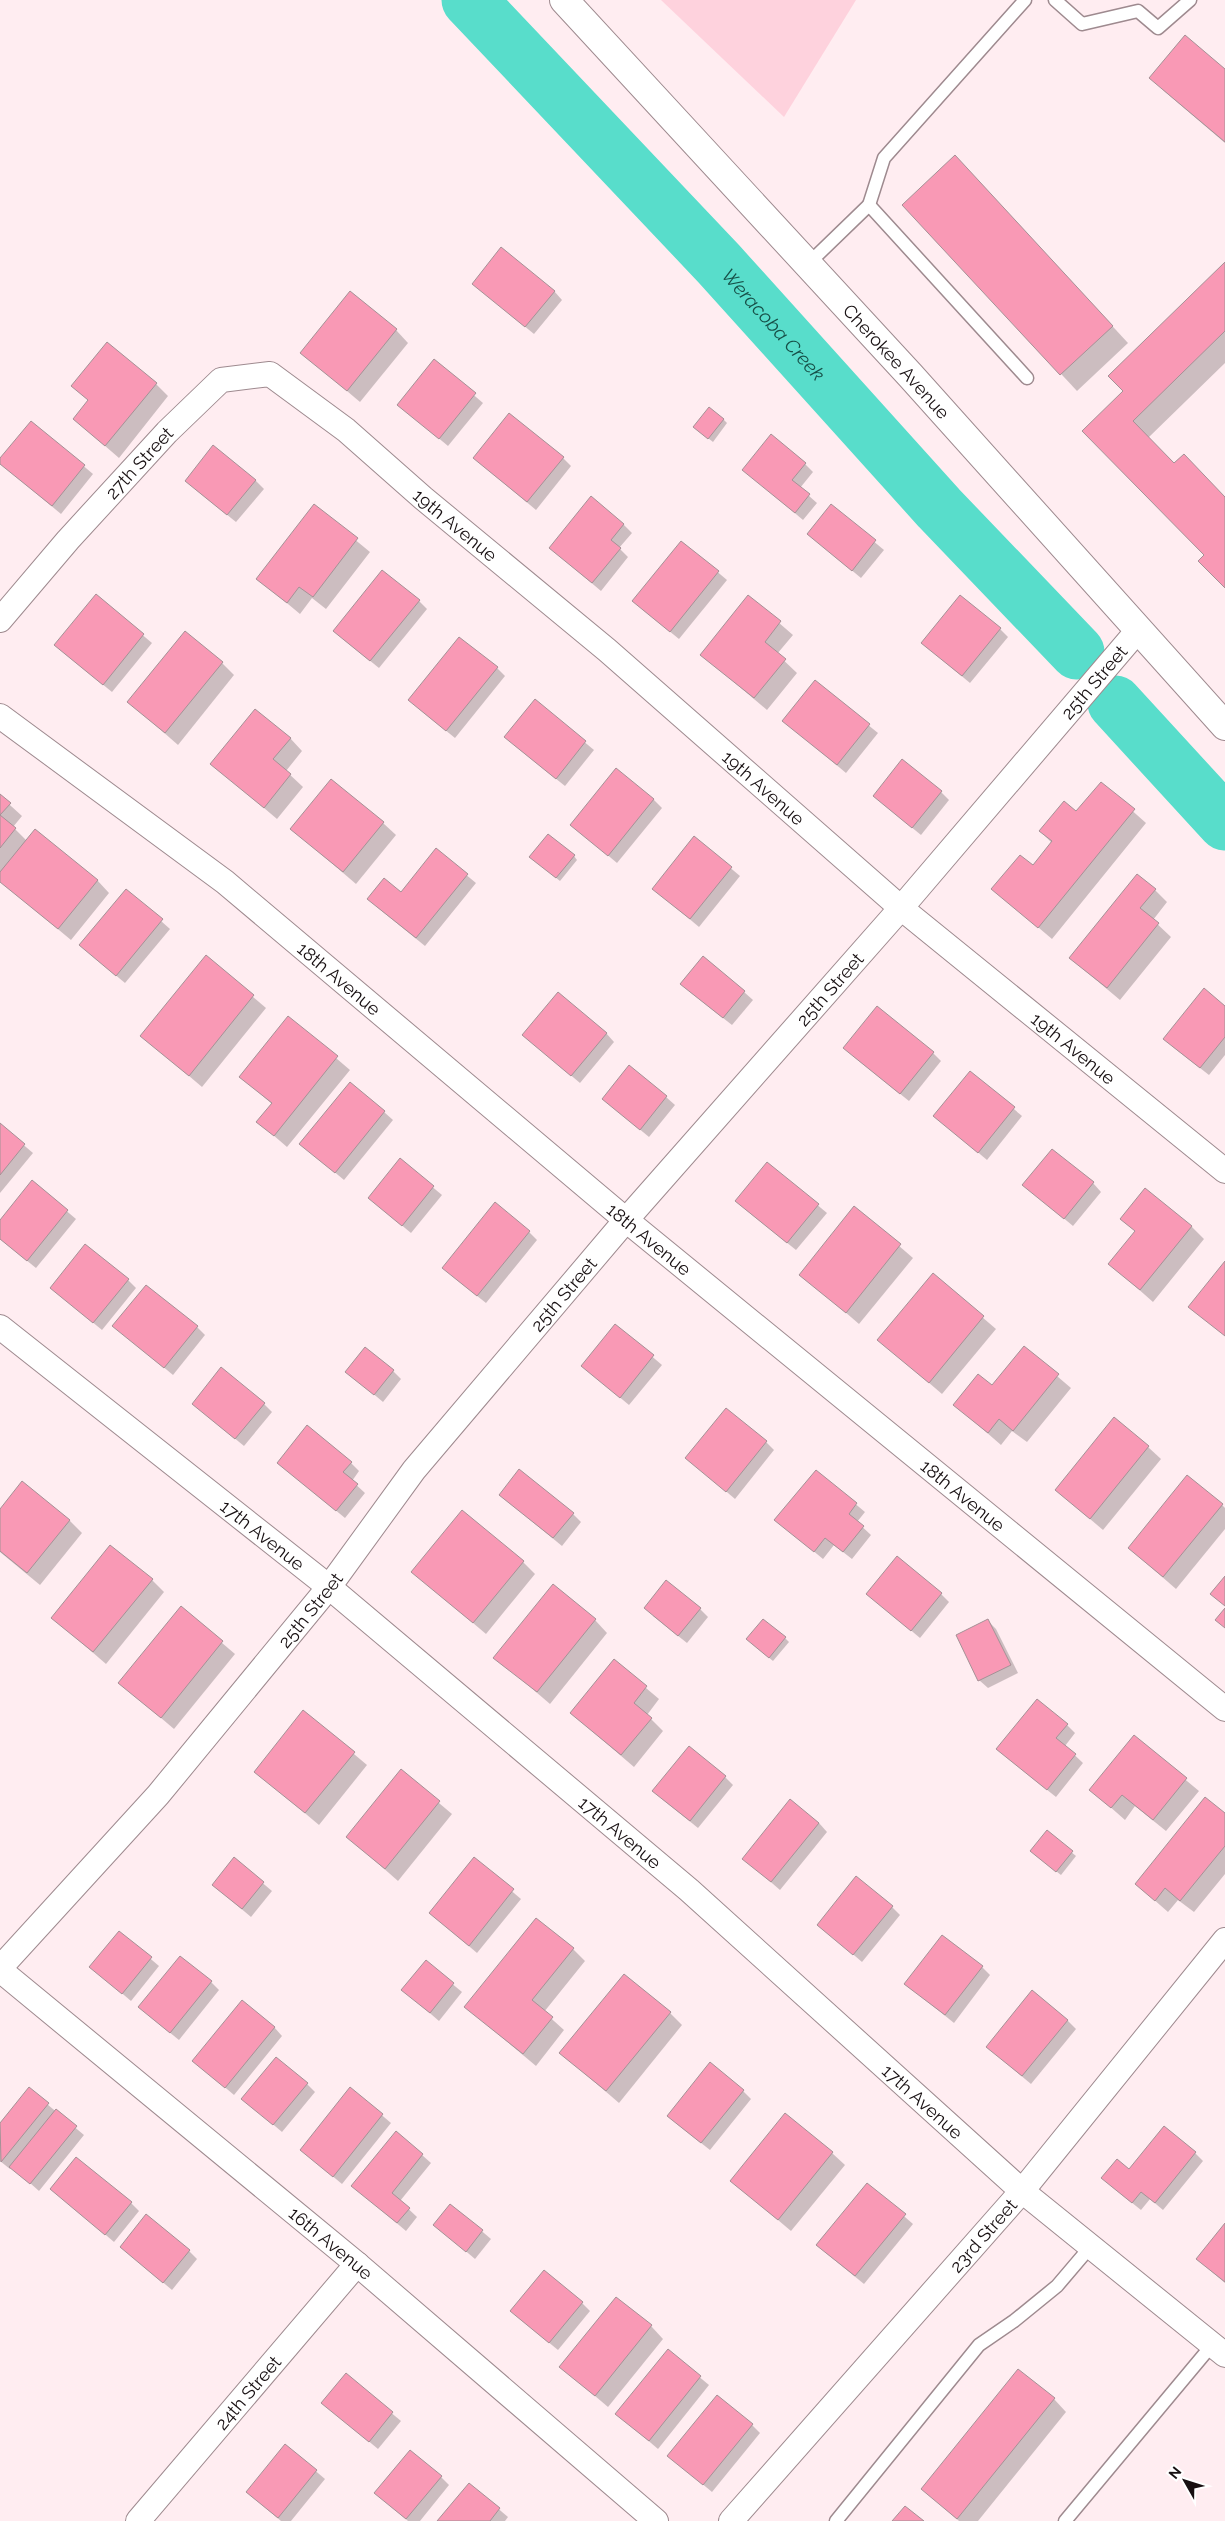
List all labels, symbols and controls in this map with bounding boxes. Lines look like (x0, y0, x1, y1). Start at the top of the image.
water label: Weracoba Creek (717, 264, 830, 385)
street label: Cherokee Avenue (839, 299, 955, 423)
street label: 27th Street (101, 422, 177, 503)
street label: 19th Avenue (409, 484, 502, 566)
street label: 25th Street (1057, 641, 1131, 723)
street label: 19th Avenue (718, 746, 809, 829)
street label: 18th Avenue (293, 937, 385, 1020)
street label: 25th Street (792, 948, 867, 1030)
street label: 19th Avenue (1027, 1008, 1120, 1089)
street label: 18th Avenue (603, 1198, 696, 1280)
street label: 25th Street (526, 1253, 600, 1335)
street label: 18th Avenue (917, 1455, 1009, 1536)
street label: 17th Avenue (217, 1495, 309, 1575)
street label: 25th Street (273, 1568, 347, 1651)
street label: 17th Avenue (575, 1792, 666, 1873)
street label: 17th Avenue (878, 2060, 968, 2143)
street label: 23rd Street (945, 2194, 1021, 2276)
street label: 16th Avenue (285, 2202, 378, 2284)
street label: 24th Street (210, 2351, 285, 2434)
north arrow (1160, 2456, 1210, 2506)
text: N (1165, 2464, 1184, 2482)

